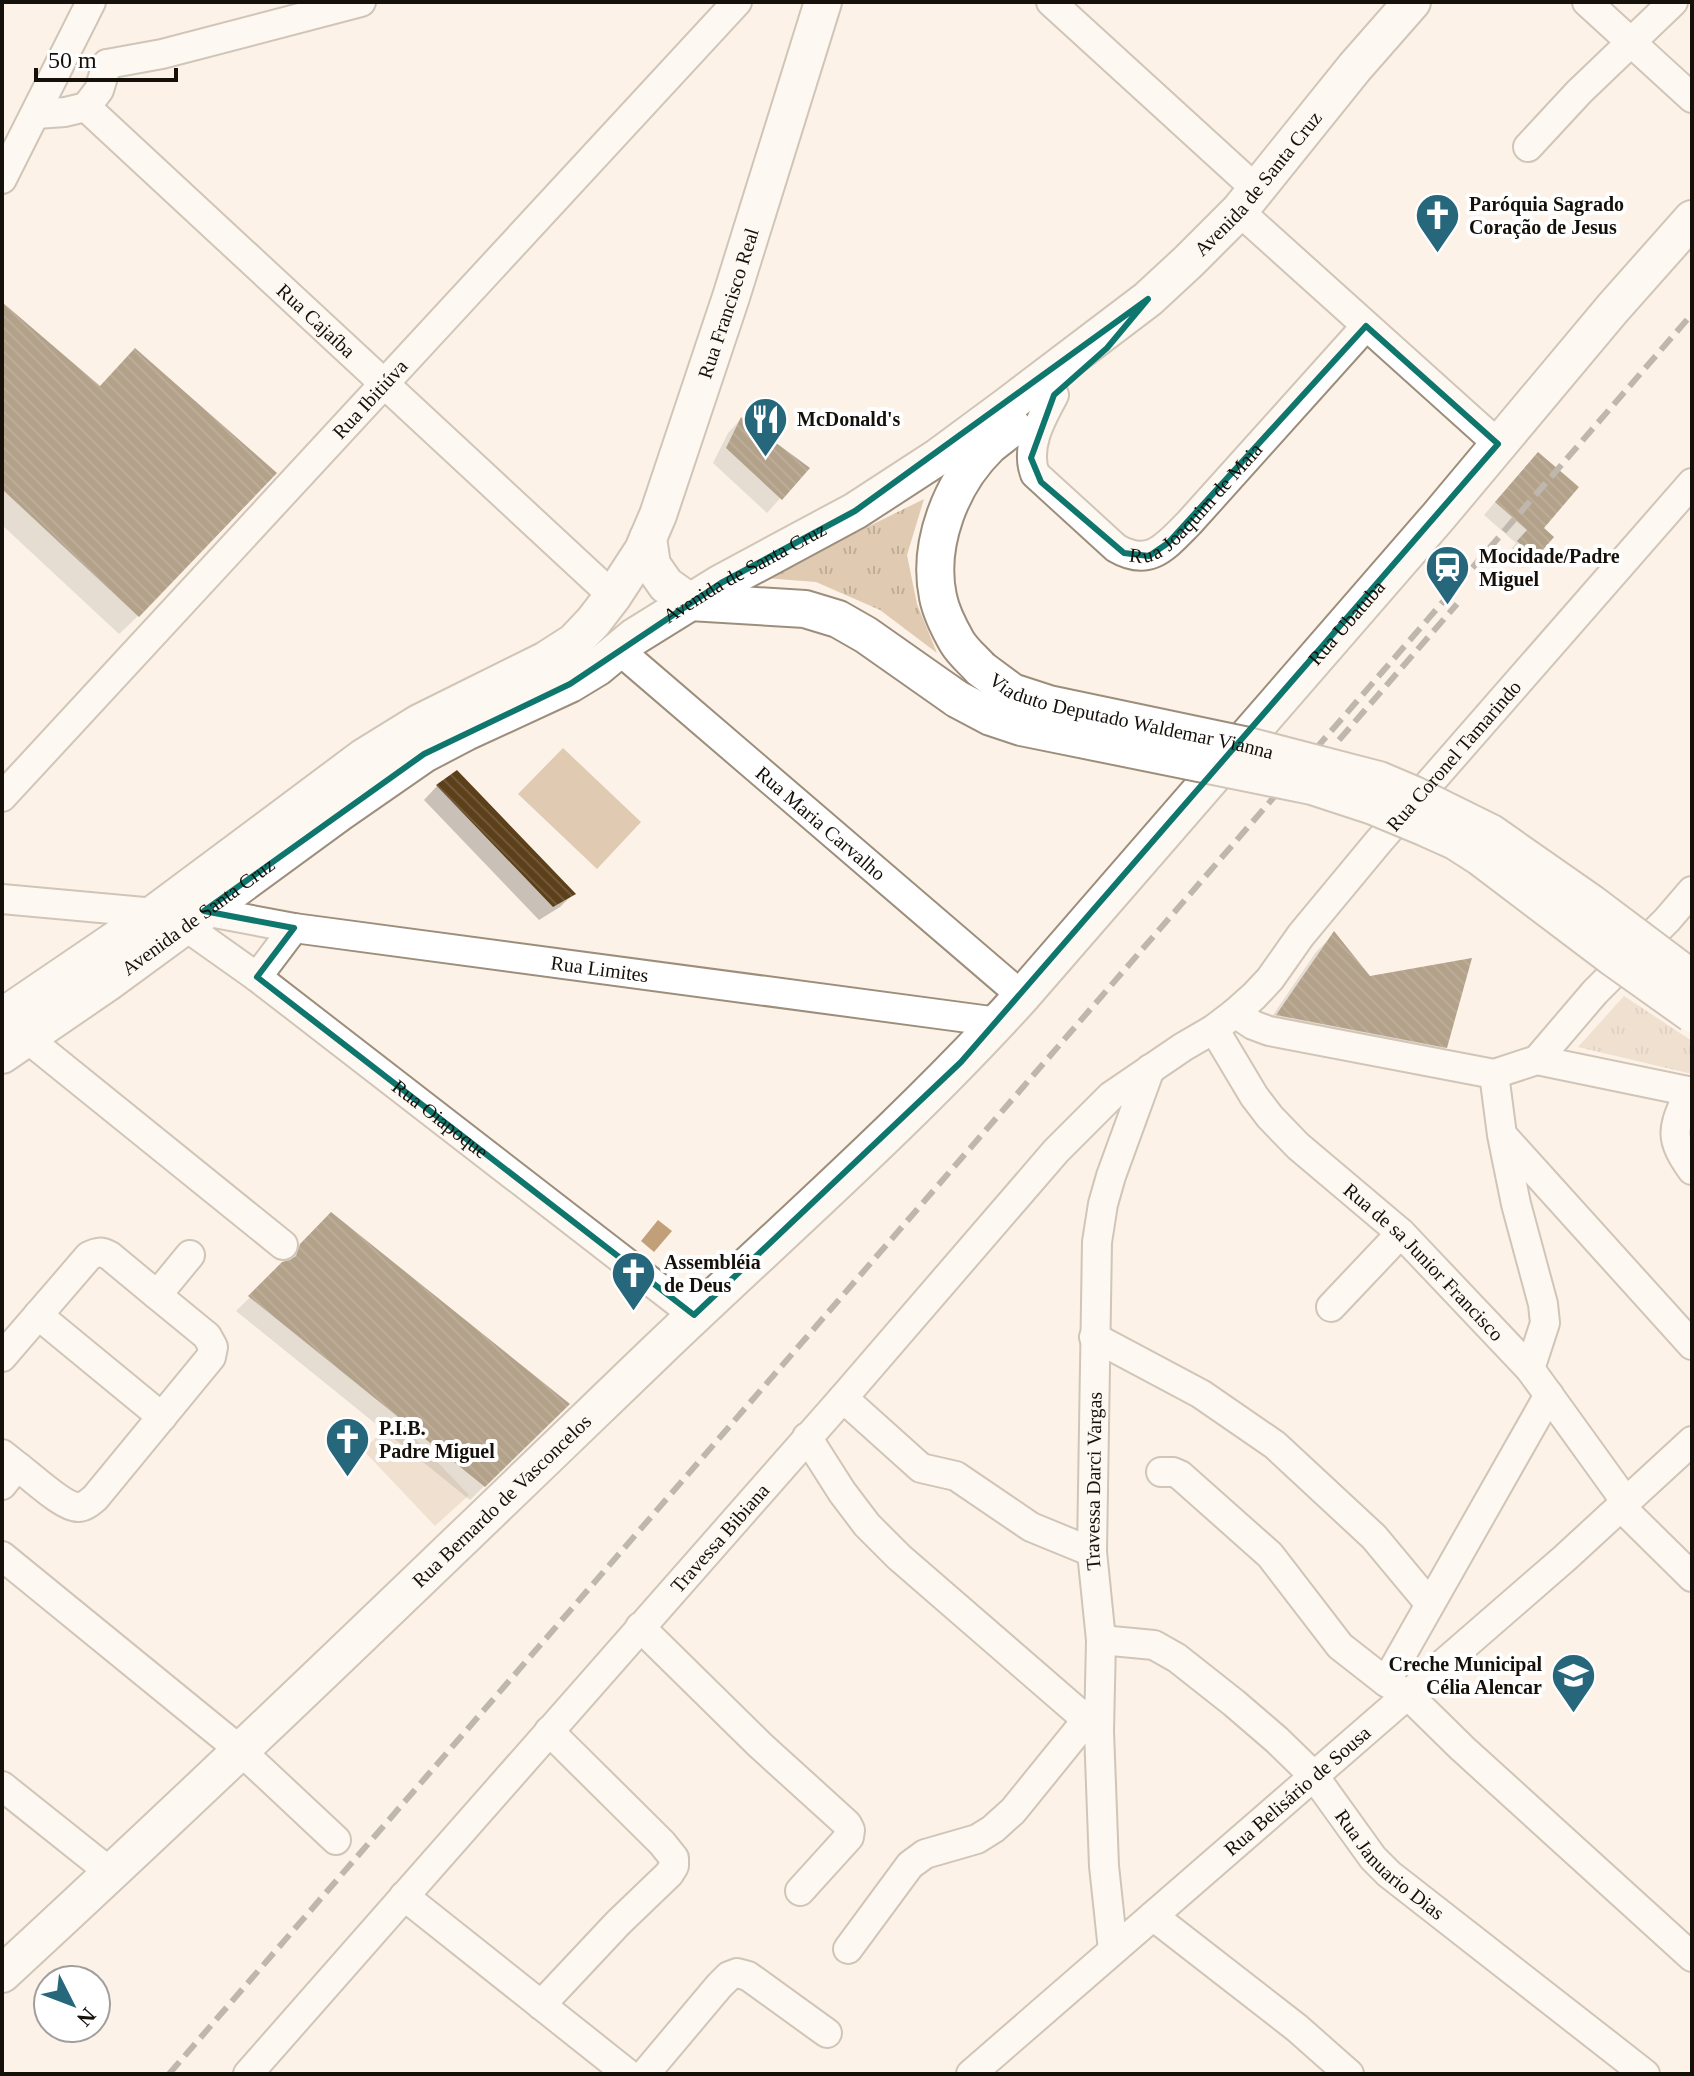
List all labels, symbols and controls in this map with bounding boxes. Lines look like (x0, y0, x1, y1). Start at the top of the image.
scale bar (36, 32, 176, 82)
text: 50 m (48, 47, 97, 73)
street label: Avenida de Santa Cruz (1190, 107, 1326, 260)
church icon: Paróquia Sagrado Coração de Jesus (1414, 192, 1462, 255)
place label: Paróquia Sagrado Coração de Jesus (1469, 193, 1624, 239)
street label: Rua Francisco Real (694, 225, 763, 381)
street label: Rua Cajaíba (273, 279, 360, 362)
street label: Rua Ibitiúva (328, 355, 412, 443)
restaurant icon: McDonald's (742, 395, 790, 458)
place label: McDonald's (797, 408, 901, 430)
street label: Rua Joaquim de Maia (1128, 438, 1267, 567)
street label: Avenida de Santa Cruz (659, 518, 830, 627)
station icon: Mocidade/Padre Miguel (1424, 544, 1472, 607)
place label: Mocidade/Padre Miguel (1479, 545, 1620, 591)
street label: Rua Ubatuba (1304, 576, 1389, 669)
street label: Viaduto Deputado Waldemar Vianna (985, 668, 1276, 763)
street label: Rua Coronel Tamarindo (1382, 676, 1525, 835)
street label: Rua Maria Carvalho (752, 762, 890, 885)
street label: Avenida de Santa Cruz (117, 853, 279, 980)
street label: Rua Limites (549, 951, 650, 986)
street label: Rua Oiapoque (388, 1075, 493, 1163)
street label: Rua de sa Junior Francisco (1339, 1179, 1508, 1345)
church icon: Assembléia de Deus (609, 1250, 657, 1313)
place label: Assembléia de Deus (664, 1251, 761, 1296)
street label: Travessa Darci Vargas (1081, 1391, 1106, 1571)
street label: Rua Bernardo de Vasconcelos (408, 1410, 595, 1592)
church icon: P.I.B. Padre Miguel (324, 1415, 372, 1478)
place label: P.I.B. Padre Miguel (379, 1417, 495, 1463)
street label: Travessa Bibiana (666, 1479, 774, 1597)
school or university icon: Creche Municipal Célia Alencar (1549, 1652, 1597, 1715)
place label: Creche Municipal Célia Alencar (1388, 1653, 1542, 1698)
street label: Rua Belisário de Sousa (1220, 1721, 1375, 1860)
street label: Rua Januario Dias (1331, 1805, 1449, 1924)
north arrow (32, 1964, 112, 2044)
text: N (72, 2003, 101, 2031)

